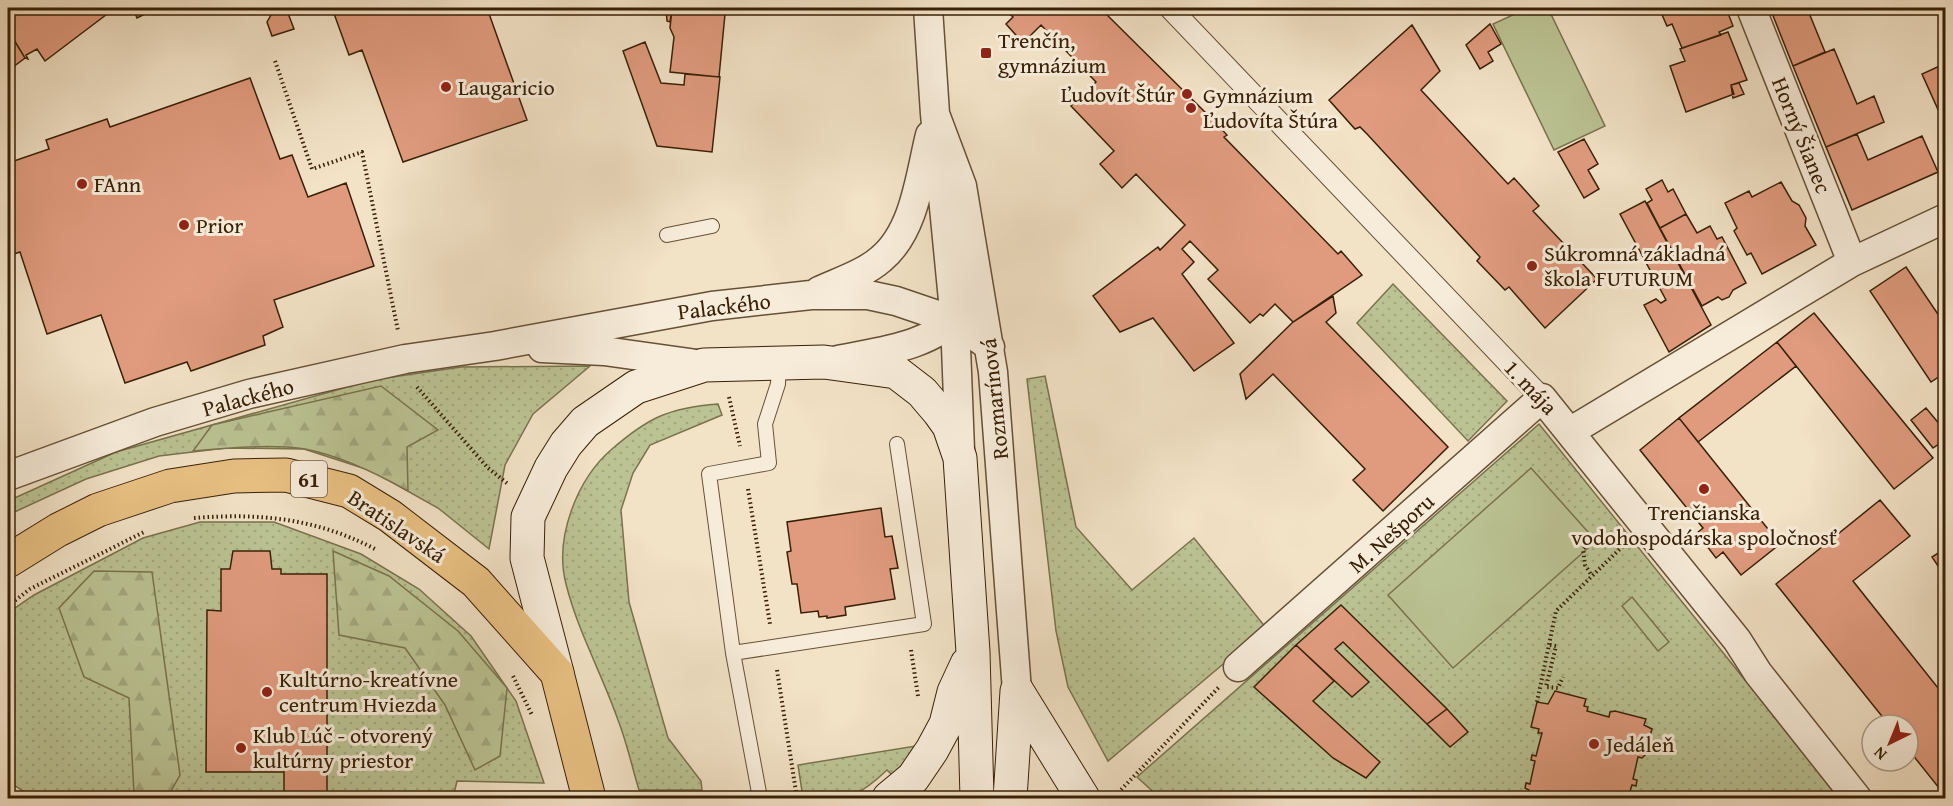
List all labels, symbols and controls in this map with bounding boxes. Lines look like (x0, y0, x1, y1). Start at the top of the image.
place label: Trenčín, gymnázium (998, 24, 1106, 81)
marker: Trenčín, gymnázium (979, 46, 993, 60)
place label: Laugaricio (458, 71, 555, 103)
street label: Horný Šianec (1764, 72, 1840, 198)
place label: Ľudovít Štúr (1061, 78, 1175, 110)
place label: Gymnázium Ľudovíta Štúra (1203, 79, 1339, 136)
marker: Laugaricio (439, 80, 453, 94)
marker: Ľudovít Štúr (1180, 87, 1194, 101)
marker: Gymnázium Ľudovíta Štúra (1184, 101, 1198, 115)
place label: FAnn (94, 168, 142, 200)
marker: FAnn (75, 177, 89, 191)
place label: Prior (196, 209, 243, 241)
marker: Prior (177, 218, 191, 232)
place label: Súkromná základná škola FUTURUM (1544, 237, 1726, 294)
marker: Súkromná základná škola FUTURUM (1525, 259, 1539, 273)
street label: Palackého (676, 284, 772, 328)
street label: Rozmarínová (972, 336, 1016, 461)
street label: 1. mája (1497, 352, 1565, 422)
street label: Palackého (199, 369, 297, 425)
road number: 61 (291, 461, 327, 497)
street label: Bratislavská (342, 481, 453, 571)
marker: Trenčianska vodohospodárska spoločnosť (1697, 482, 1711, 496)
street label: M. Nešporu (1341, 486, 1441, 580)
place label: Trenčianska vodohospodárska spoločnosť (1571, 496, 1837, 553)
place label: Kultúrno-kreatívne centrum Hviezda (279, 663, 458, 720)
marker: Kultúrno-kreatívne centrum Hviezda (260, 685, 274, 699)
north arrow (1860, 713, 1920, 773)
place label: Klub Lúč - otvorený kultúrny priestor (253, 719, 433, 776)
place label: Jedáleň (1603, 728, 1675, 760)
marker: Jedáleň (1587, 737, 1601, 751)
marker: Klub Lúč - otvorený kultúrny priestor (234, 741, 248, 755)
text: N (1867, 741, 1892, 766)

